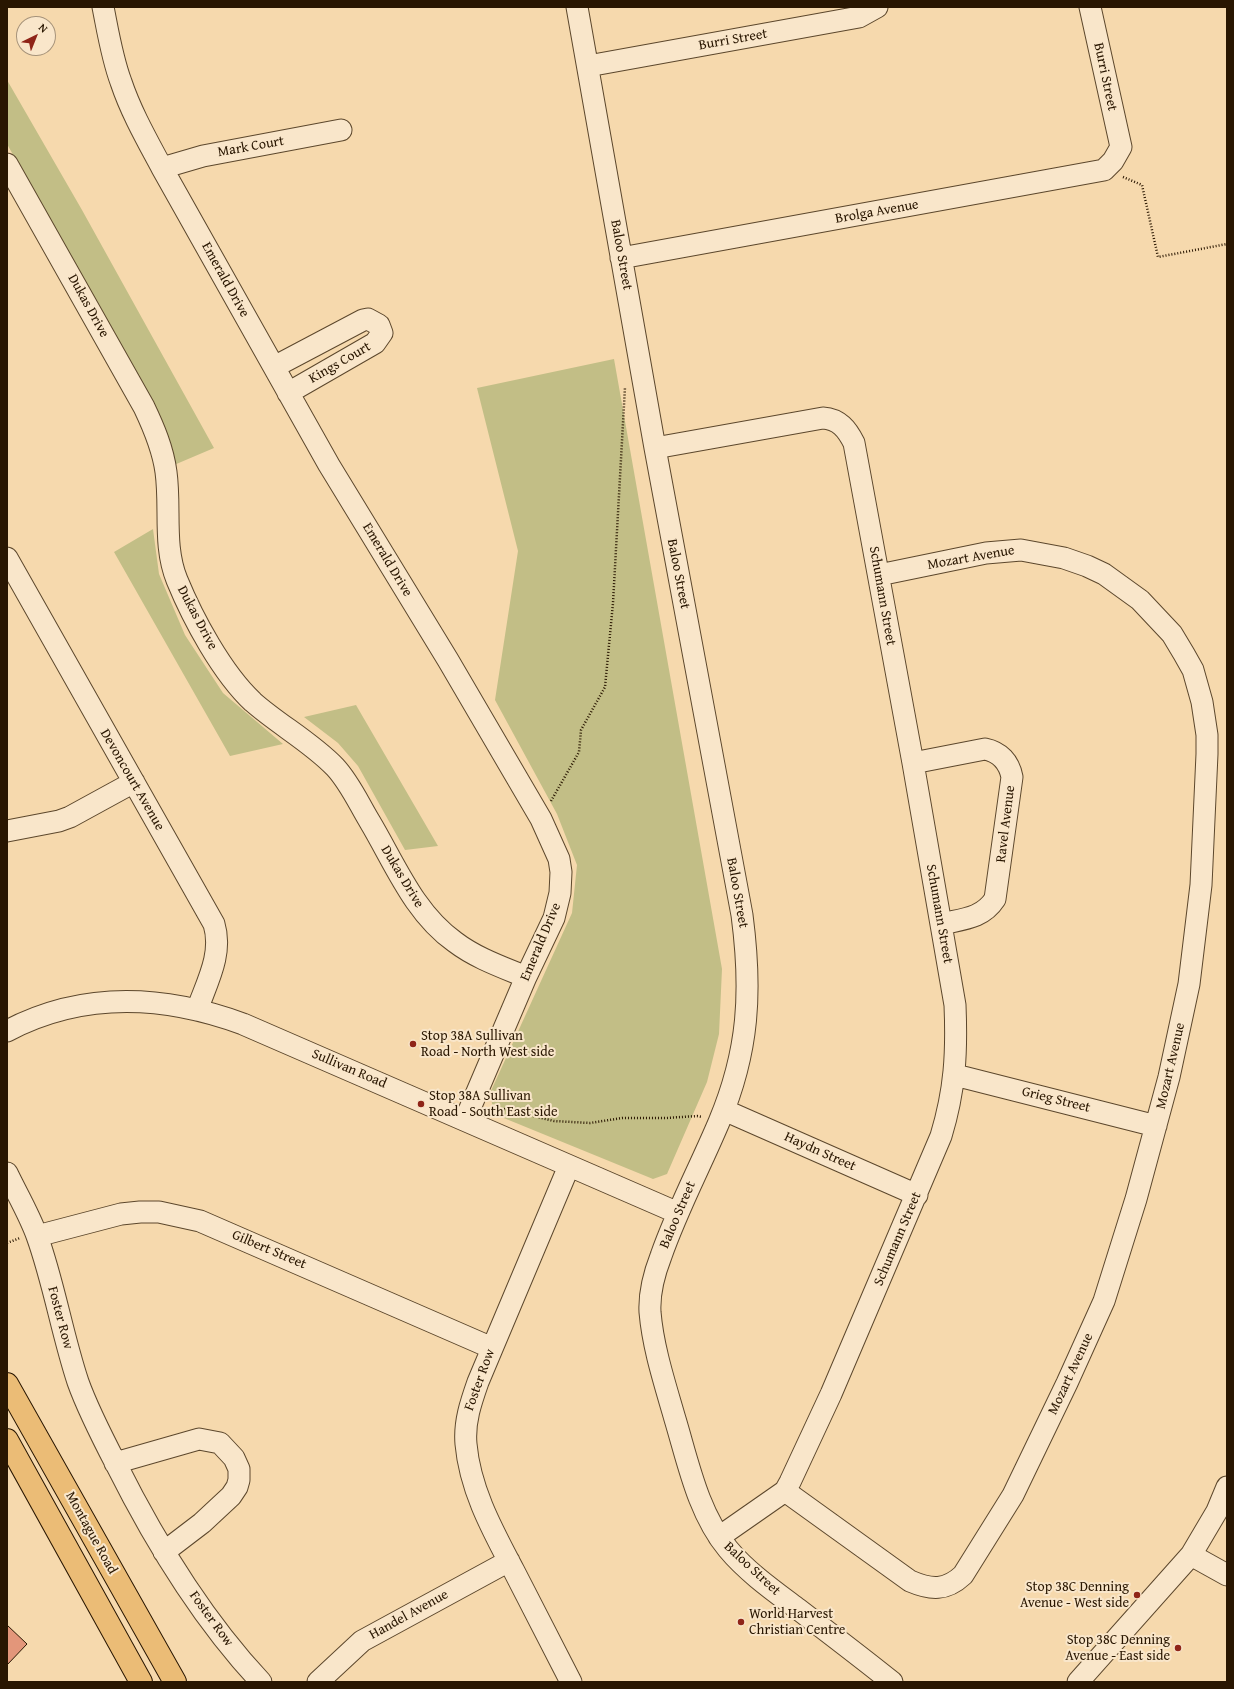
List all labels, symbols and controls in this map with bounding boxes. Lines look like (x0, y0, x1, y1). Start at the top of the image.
north arrow (16, 16, 56, 56)
text: N (35, 20, 52, 36)
street label: Burri Street (697, 26, 769, 54)
street label: Burri Street (1090, 41, 1120, 113)
street label: Mark Court (217, 133, 285, 161)
street label: Brolga Avenue (834, 196, 920, 228)
street label: Baloo Street (607, 218, 635, 292)
street label: Emerald Drive (197, 240, 253, 320)
street label: Dukas Drive (64, 271, 112, 341)
street label: Kings Court (306, 339, 374, 387)
street label: Emerald Drive (358, 520, 416, 600)
street label: Baloo Street (663, 537, 693, 611)
street label: Mozart Avenue (926, 542, 1016, 574)
street label: Schumann Street (865, 545, 899, 647)
street label: Dukas Drive (173, 583, 221, 653)
street label: Devoncourt Avenue (96, 726, 168, 834)
street label: Ravel Avenue (993, 784, 1019, 864)
street label: Dukas Drive (377, 843, 427, 911)
street label: Baloo Street (723, 856, 751, 930)
street label: Schumann Street (922, 863, 956, 965)
street label: Emerald Drive (517, 900, 565, 984)
street label: Mozart Avenue (1153, 1021, 1189, 1111)
place label: Stop 38A Sullivan Road - North West side (421, 1028, 554, 1060)
marker: Stop 38A Sullivan Road - North West side (408, 1039, 418, 1049)
street label: Sullivan Road (309, 1046, 389, 1092)
street label: Grieg Street (1020, 1083, 1092, 1117)
place label: Stop 38A Sullivan Road - South East side (429, 1088, 558, 1120)
marker: Stop 38A Sullivan Road - South East side (416, 1099, 426, 1109)
street label: Haydn Street (782, 1129, 858, 1175)
street label: Baloo Street (656, 1179, 700, 1251)
street label: Schumann Street (871, 1189, 925, 1289)
street label: Gilbert Street (229, 1227, 309, 1273)
street label: Foster Row (44, 1285, 76, 1351)
street label: Mozart Avenue (1045, 1330, 1097, 1418)
street label: Foster Row (461, 1347, 499, 1413)
street label: Montague Road (61, 1489, 121, 1577)
street label: Baloo Street (720, 1539, 784, 1599)
place label: Stop 38C Denning Avenue - West side (1020, 1579, 1129, 1612)
street label: Handel Avenue (367, 1586, 451, 1644)
street label: Foster Row (185, 1588, 237, 1650)
marker: Stop 38C Denning Avenue - West side (1132, 1590, 1142, 1600)
place label: World Harvest Christian Centre (749, 1606, 845, 1638)
marker: World Harvest Christian Centre (736, 1617, 746, 1627)
place label: Stop 38C Denning Avenue - East side (1065, 1632, 1170, 1664)
marker: Stop 38C Denning Avenue - East side (1173, 1643, 1183, 1653)

